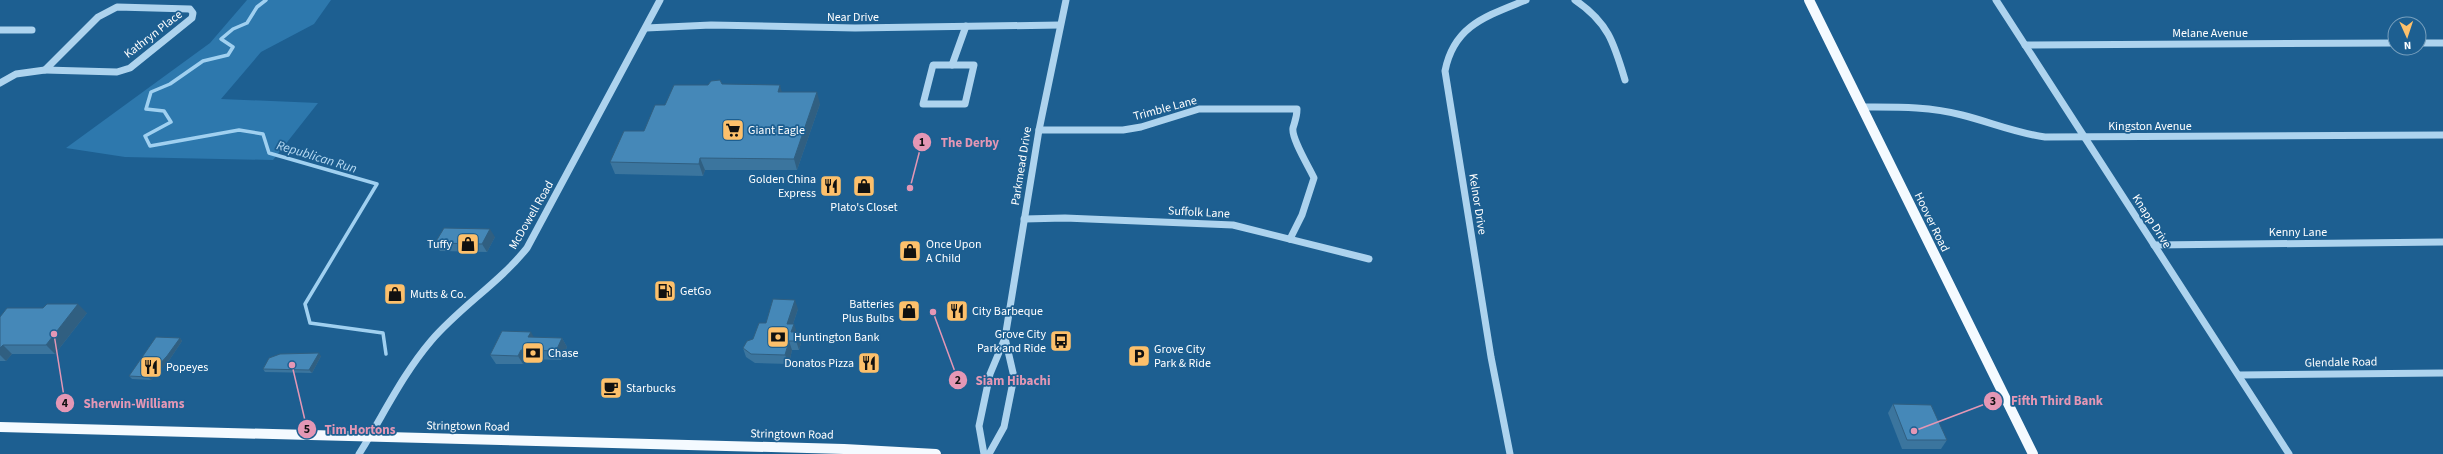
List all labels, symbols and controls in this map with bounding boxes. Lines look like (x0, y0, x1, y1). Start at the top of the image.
street label: Kathryn Place (121, 6, 186, 62)
street label: Near Drive (827, 9, 879, 26)
north arrow (2387, 16, 2427, 56)
street label: Melane Avenue (2172, 25, 2248, 42)
text: N (2403, 38, 2412, 53)
street label: Trimble Lane (1131, 92, 1199, 125)
supermarket icon: Giant Eagle (720, 117, 746, 143)
street label: Kingston Avenue (2108, 118, 2192, 135)
place label: Giant Eagle (748, 122, 805, 139)
street label: Parkmead Drive (1007, 126, 1036, 207)
callout: The Derby (912, 130, 1007, 155)
text: 1 (919, 134, 925, 151)
text: The Derby (941, 134, 999, 152)
water label: Republican Run (274, 136, 359, 178)
place label: Golden China Express (749, 171, 816, 202)
street label: Kelnor Drive (1464, 172, 1491, 236)
restaurant icon: Golden China Express (818, 173, 844, 199)
shop icon: Plato's Closet (851, 173, 877, 199)
street label: McDowell Road (505, 178, 558, 253)
street label: Hoover Road (1910, 189, 1953, 255)
street label: Knapp Drive (2128, 191, 2175, 252)
place label: Plato's Closet (830, 199, 898, 216)
street label: Suffolk Lane (1168, 202, 1230, 223)
street label: Kenny Lane (2269, 224, 2327, 241)
shop icon: Tuffy (455, 231, 481, 257)
place label: Tuffy (427, 236, 452, 253)
place label: Once Upon A Child (926, 236, 982, 267)
shop icon: Once Upon A Child (897, 238, 923, 264)
fuel station icon: GetGo (652, 278, 678, 304)
shop icon: Mutts & Co. (382, 281, 408, 307)
place label: GetGo (680, 283, 711, 300)
place label: Mutts & Co. (410, 286, 466, 303)
place label: Batteries Plus Bulbs (842, 296, 894, 327)
shop icon: Batteries Plus Bulbs (896, 298, 922, 324)
restaurant icon: City Barbeque (944, 298, 970, 324)
place label: City Barbeque (972, 303, 1043, 320)
bank icon: Huntington Bank (765, 324, 791, 350)
place label: Grove City Park and Ride (977, 326, 1046, 357)
bus stop icon: Grove City Park and Ride (1048, 328, 1074, 354)
place label: Huntington Bank (794, 329, 880, 346)
bank icon: Chase (520, 340, 546, 366)
place label: Grove City Park & Ride (1154, 341, 1211, 372)
parking icon: Grove City Park & Ride (1126, 343, 1152, 369)
place label: Chase (548, 345, 578, 362)
restaurant icon: Donatos Pizza (856, 350, 882, 376)
street label: Glendale Road (2304, 353, 2378, 372)
restaurant icon: Popeyes (138, 354, 164, 380)
place label: Donatos Pizza (784, 355, 854, 372)
place label: Popeyes (166, 359, 208, 376)
callout: Siam Hibachi (948, 368, 1059, 393)
text: 2 (955, 372, 961, 389)
text: Siam Hibachi (975, 372, 1051, 390)
cafe icon: Starbucks (598, 375, 624, 401)
place label: Starbucks (626, 380, 676, 397)
callout: Fifth Third Bank (1983, 388, 2111, 413)
callout: Sherwin-Williams (55, 391, 192, 416)
text: Fifth Third Bank (2011, 392, 2104, 410)
text: 3 (1990, 393, 1996, 410)
text: 4 (62, 395, 69, 412)
text: Sherwin-Williams (84, 395, 185, 413)
callout: Tim Hortons (297, 417, 404, 442)
street label: Stringtown Road (426, 417, 510, 436)
text: 5 (304, 421, 310, 438)
text: Tim Hortons (325, 421, 396, 439)
street label: Stringtown Road (750, 425, 834, 444)

